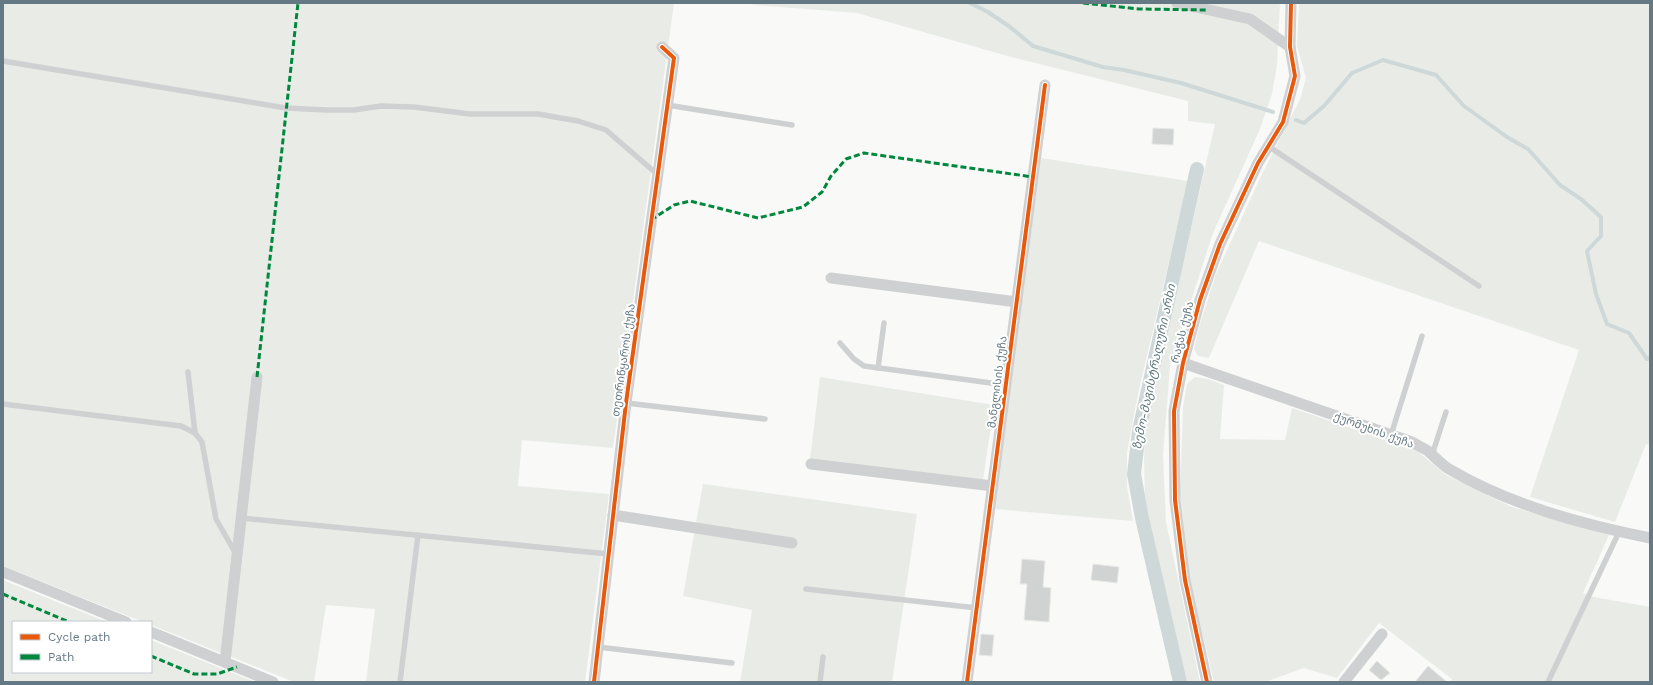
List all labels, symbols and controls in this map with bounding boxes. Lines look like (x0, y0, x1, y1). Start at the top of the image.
water label: ზემო-მაგისტრალური არხი (1130, 282, 1179, 451)
street label: რაჭას ქუჩა (1169, 300, 1196, 364)
street label: თეთრიწყაროს ქუჩა (609, 303, 638, 417)
street label: მანგლისის ქუჩა (985, 335, 1010, 429)
street label: ქურმუხის ქუჩა (1332, 410, 1416, 451)
legend (12, 621, 152, 673)
text: Cycle path (48, 630, 110, 644)
text: Path (48, 650, 74, 664)

